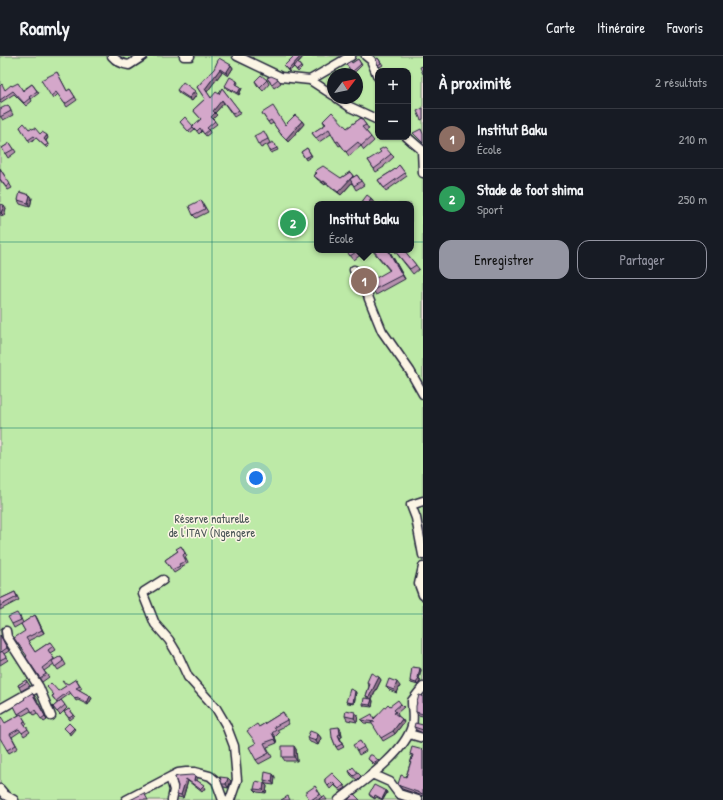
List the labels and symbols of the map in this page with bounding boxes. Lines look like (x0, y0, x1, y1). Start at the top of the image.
north arrow (327, 68, 363, 104)
pin: 2 (280, 208, 306, 238)
pin: 1 (351, 266, 377, 296)
your location (246, 468, 266, 488)
park label: Réserve naturelle de l'ITAV (Ngengere (169, 510, 256, 541)

